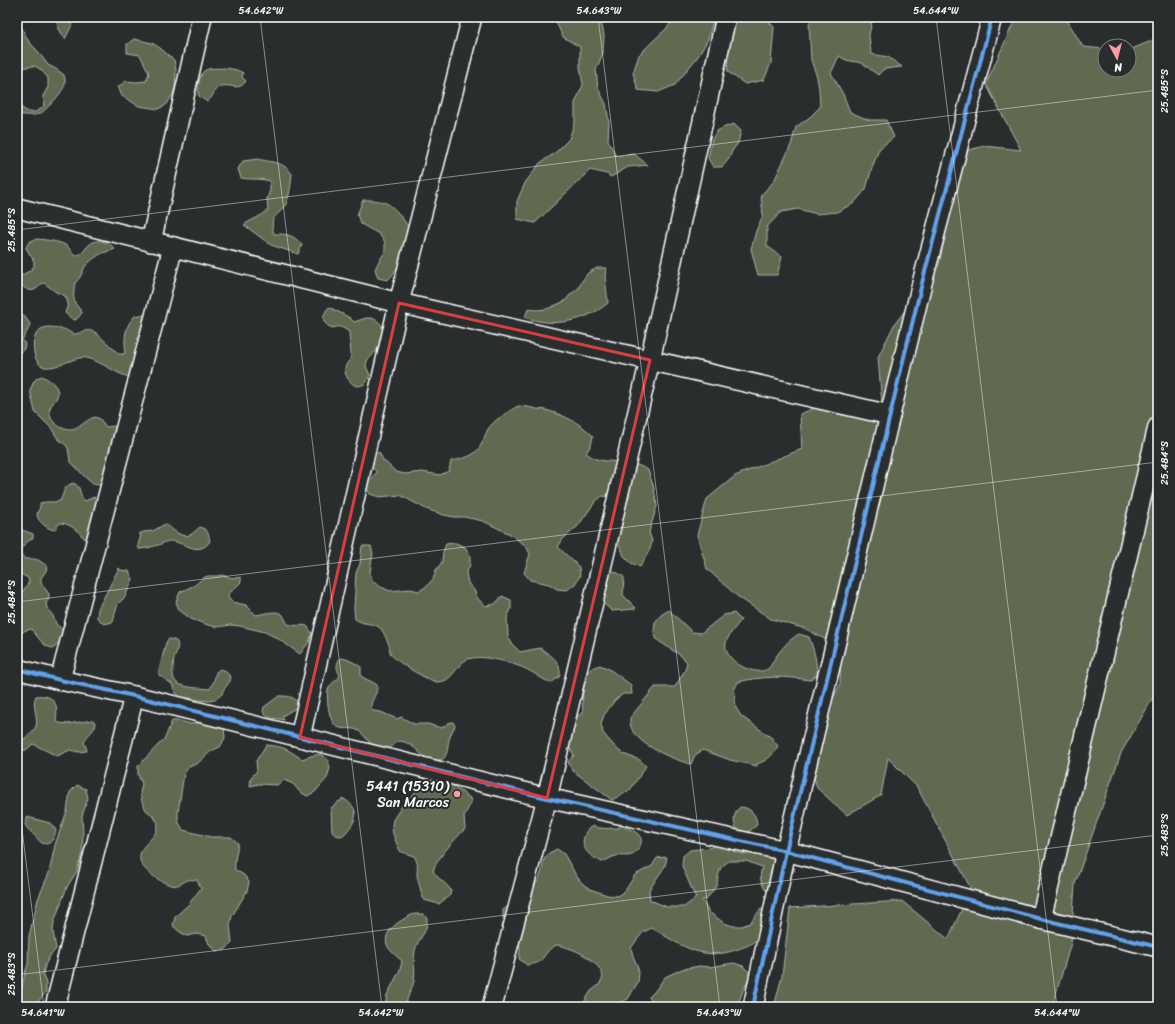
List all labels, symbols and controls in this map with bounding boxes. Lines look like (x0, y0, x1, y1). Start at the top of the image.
text: 54.642°W (238, 2, 284, 20)
text: 54.643°W (577, 2, 622, 20)
text: 54.644°W (913, 2, 959, 20)
north arrow (1097, 38, 1137, 78)
text: N (1113, 57, 1124, 77)
text: 25.485°S (1156, 68, 1174, 113)
text: 25.485°S (3, 207, 21, 252)
text: 25.484°S (1156, 440, 1174, 485)
text: 25.484°S (3, 579, 21, 624)
place label: 5441 (15310) San Marcos (366, 774, 450, 815)
marker: 5441 (15310) San Marcos (452, 789, 462, 799)
text: 25.483°S (1156, 813, 1174, 857)
text: 25.483°S (3, 952, 21, 996)
text: 54.641°W (21, 1004, 65, 1022)
text: 54.642°W (358, 1004, 404, 1022)
text: 54.643°W (697, 1004, 742, 1022)
text: 54.644°W (1034, 1004, 1080, 1022)

